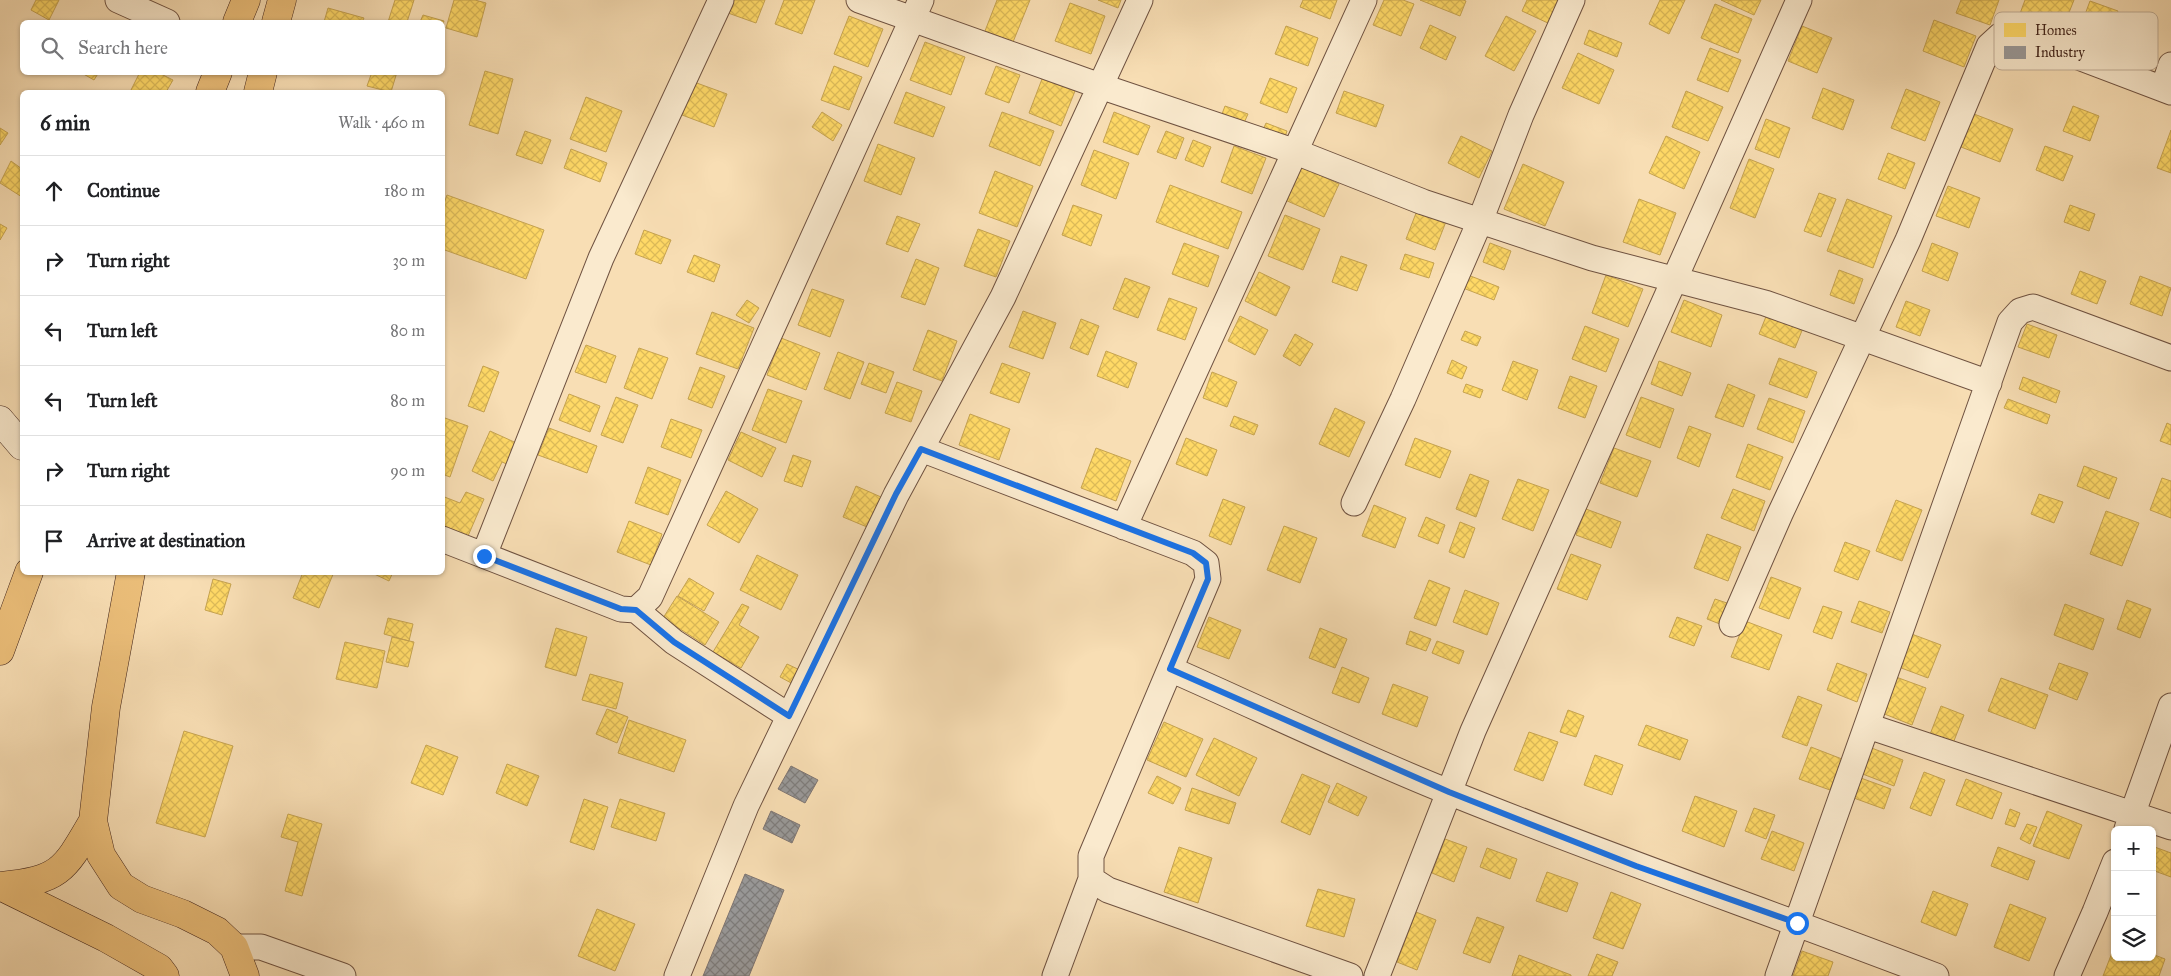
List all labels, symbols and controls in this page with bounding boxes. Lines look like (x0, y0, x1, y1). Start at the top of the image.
legend (1994, 12, 2158, 70)
search box (20, 20, 445, 75)
text: Homes (2035, 22, 2077, 39)
icon: search (38, 34, 66, 62)
text: Search here (78, 36, 168, 59)
text: Industry (2035, 44, 2085, 61)
text: 6 min (40, 110, 90, 136)
text: Walk · 460 m (338, 113, 425, 132)
icon: ahead (40, 177, 68, 205)
text: Continue (87, 179, 160, 202)
text: 180 m (384, 181, 425, 200)
icon: right (40, 247, 68, 275)
text: Turn right (87, 249, 170, 272)
text: 30 m (392, 251, 425, 270)
icon: left (40, 317, 68, 345)
text: Turn left (87, 319, 157, 342)
text: 80 m (390, 321, 425, 340)
icon: left (40, 387, 68, 415)
text: Turn left (87, 389, 157, 412)
text: 80 m (390, 391, 425, 410)
icon: right (40, 457, 68, 485)
text: Turn right (87, 459, 170, 482)
text: 90 m (390, 461, 425, 480)
icon: arrive (40, 527, 68, 555)
text: Arrive at destination (87, 529, 245, 552)
route end (473, 545, 496, 568)
map controls (2111, 826, 2156, 961)
button: + (2111, 826, 2156, 871)
button: − (2111, 871, 2156, 916)
route start (1786, 912, 1809, 935)
button: layers (2111, 916, 2156, 961)

